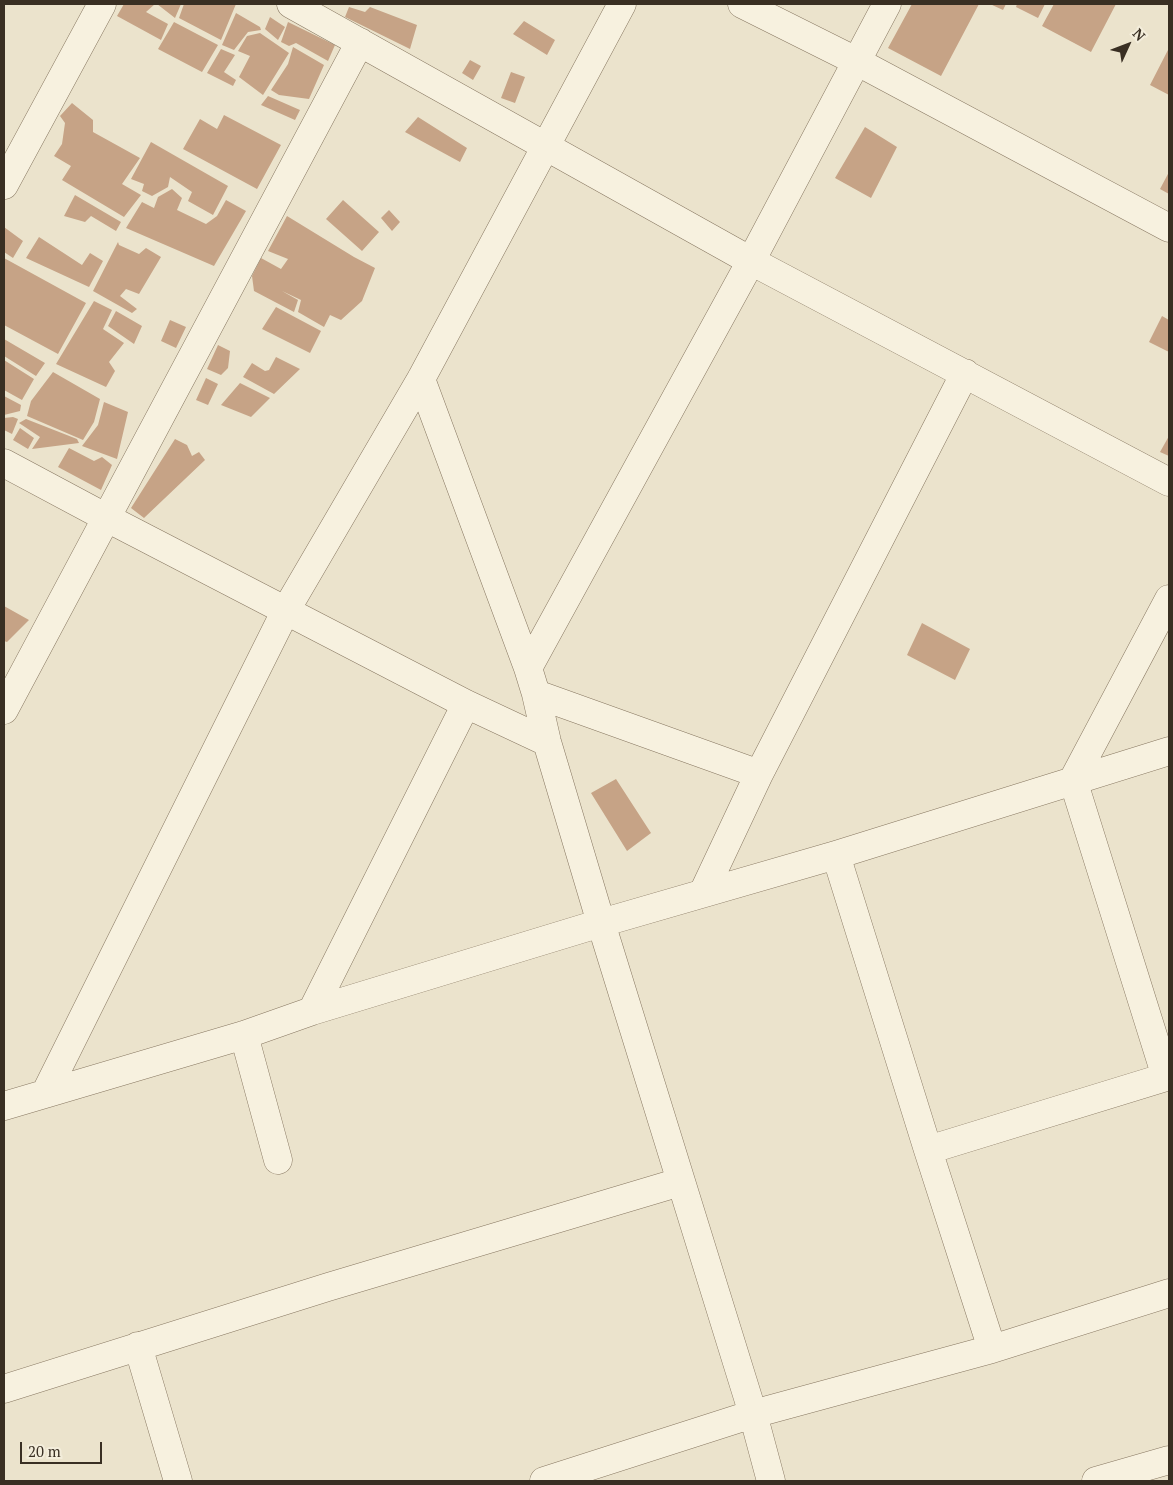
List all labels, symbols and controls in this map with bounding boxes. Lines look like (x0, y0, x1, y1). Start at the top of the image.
north arrow (1103, 20, 1153, 70)
text: N (1129, 24, 1150, 45)
scale bar (22, 1432, 105, 1464)
text: 20 m (28, 1441, 61, 1461)

